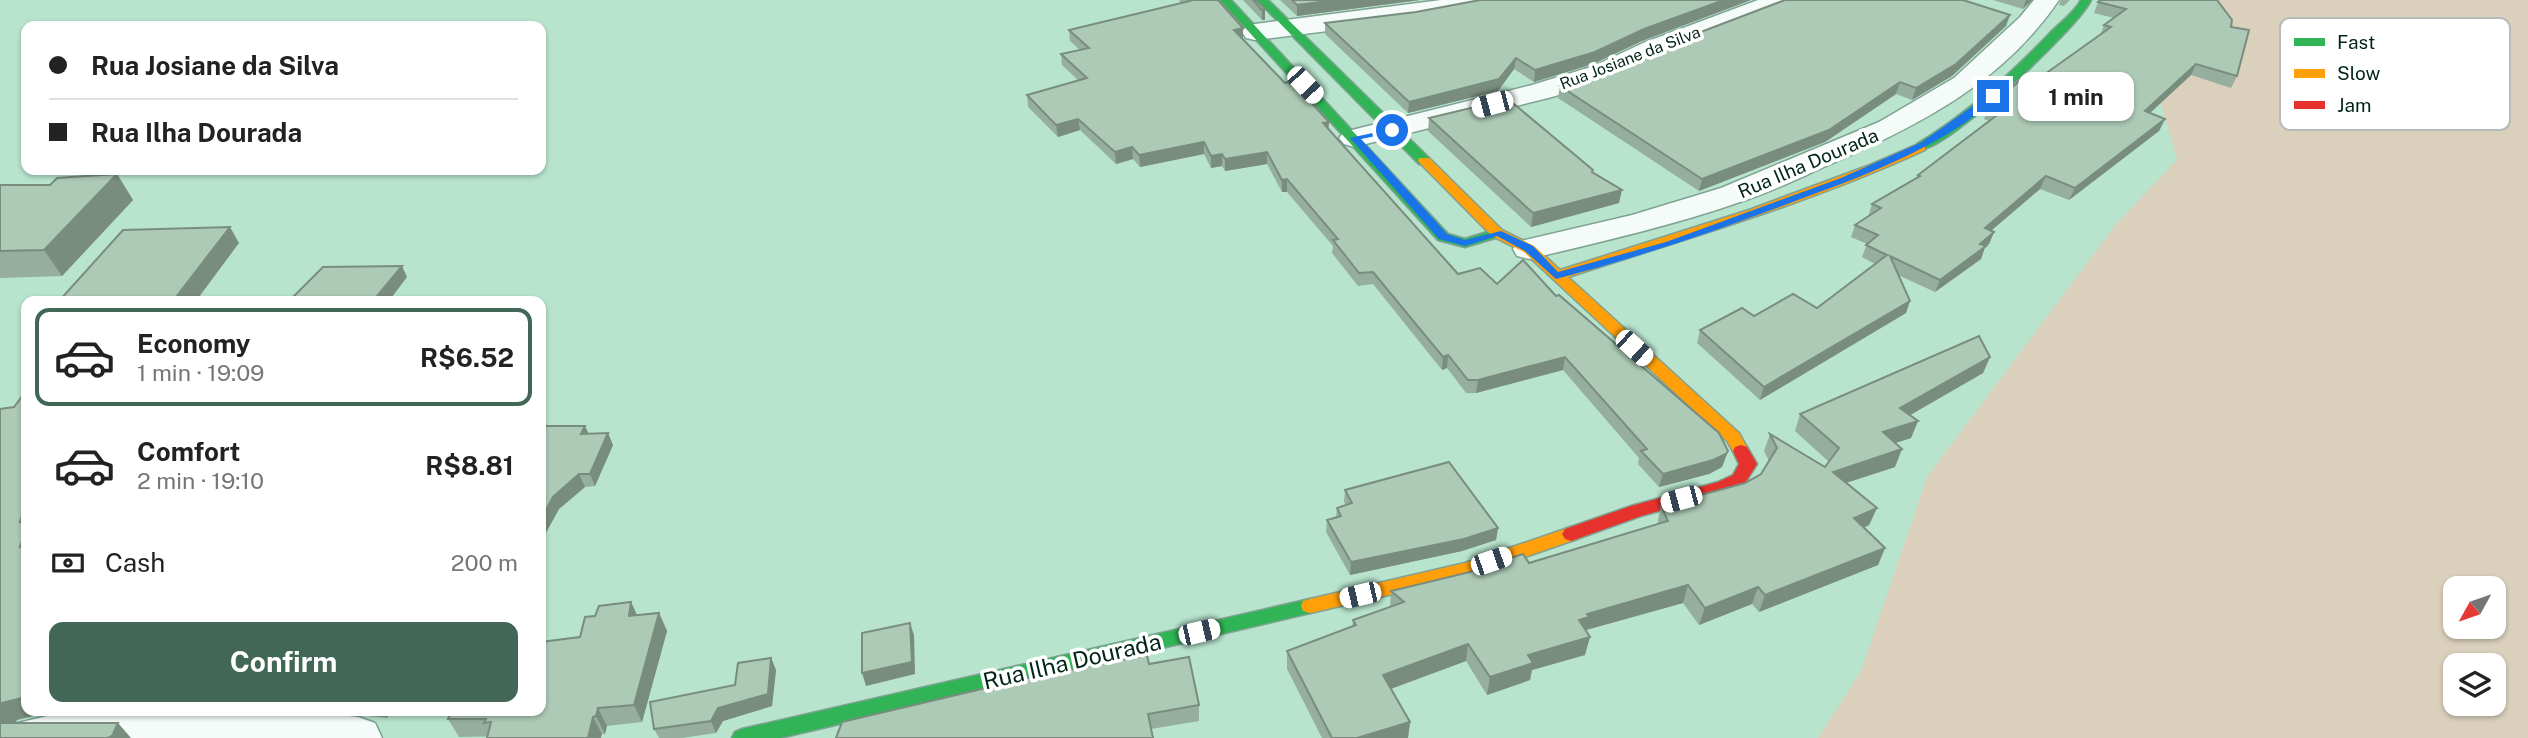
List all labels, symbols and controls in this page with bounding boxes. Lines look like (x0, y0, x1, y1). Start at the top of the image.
legend (2280, 18, 2510, 130)
street label: Rua Josiane da Silva (1557, 22, 1703, 94)
text: Fast (2337, 31, 2375, 53)
text: Rua Josiane da Silva (91, 50, 339, 81)
car (1283, 62, 1328, 108)
text: Slow (2337, 62, 2381, 84)
callout: 1 min (2018, 72, 2133, 120)
route end (1977, 80, 2009, 112)
text: 1 min (2048, 83, 2104, 110)
car (1469, 88, 1516, 120)
text: Jam (2337, 94, 2371, 116)
route start (1376, 114, 1408, 146)
text: Rua Ilha Dourada (91, 117, 302, 148)
street label: Rua Ilha Dourada (1734, 123, 1882, 203)
icon: car (53, 326, 116, 389)
car (1612, 326, 1657, 370)
text: Economy (137, 328, 250, 359)
text: R$6.52 (420, 342, 514, 373)
text: 1 min · 19:09 (137, 359, 264, 386)
icon: car (53, 434, 116, 497)
text: Comfort (137, 436, 240, 467)
text: R$8.81 (425, 450, 514, 481)
text: 2 min · 19:10 (137, 467, 264, 494)
car (1658, 483, 1705, 515)
icon: cash (49, 544, 87, 582)
car (1468, 544, 1515, 578)
text: Cash (105, 547, 165, 578)
text: 200 m (451, 549, 518, 576)
north arrow (2443, 576, 2506, 639)
map controls (2443, 576, 2506, 716)
car (1338, 580, 1383, 610)
car (1177, 617, 1222, 647)
button: Confirm (49, 622, 518, 702)
street label: Rua Ilha Dourada (980, 627, 1164, 695)
button: layers (2443, 653, 2506, 716)

